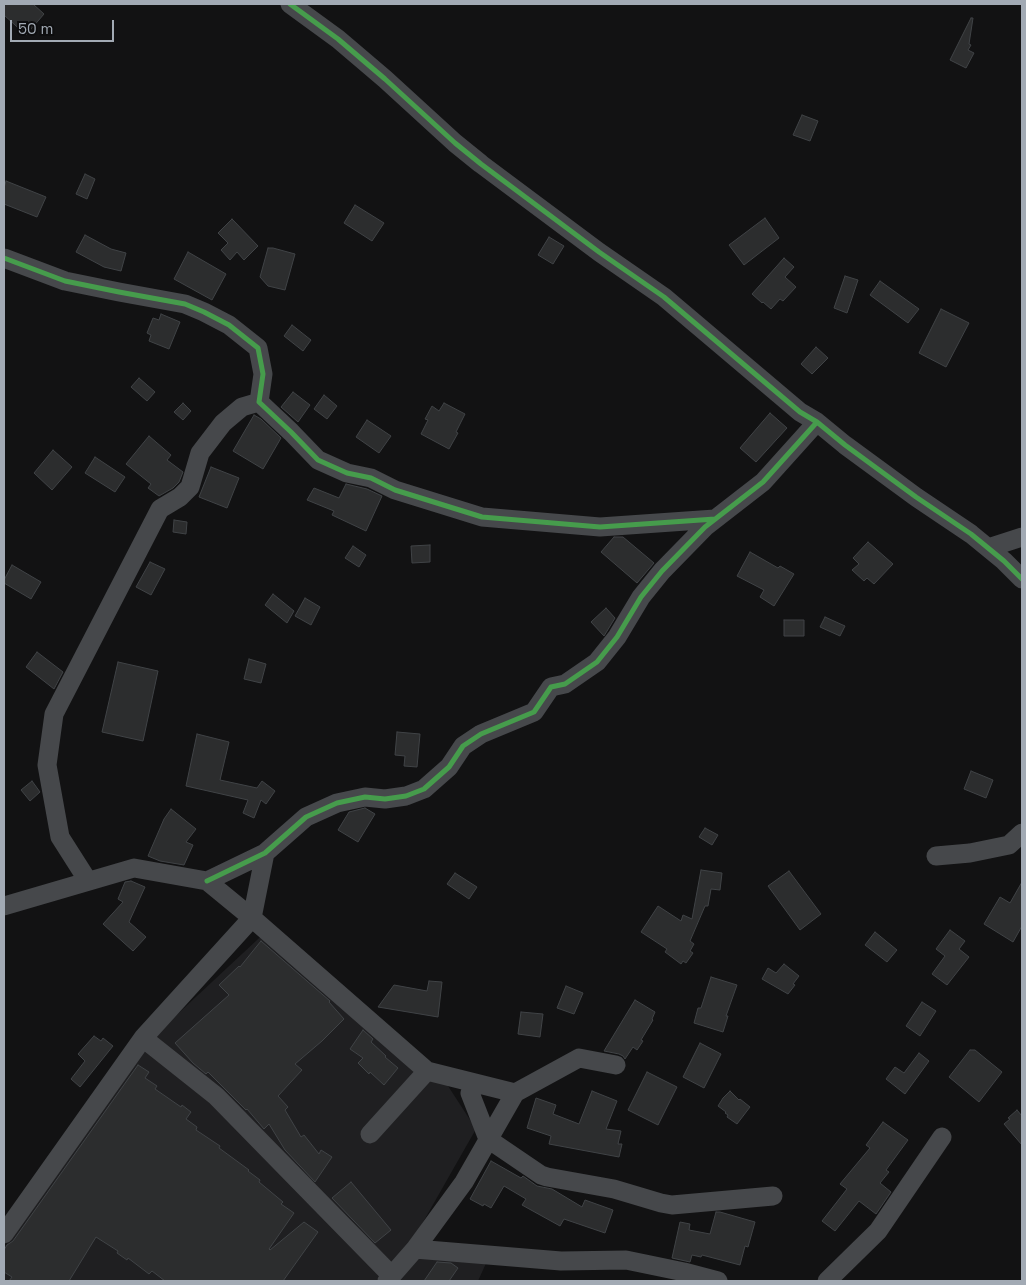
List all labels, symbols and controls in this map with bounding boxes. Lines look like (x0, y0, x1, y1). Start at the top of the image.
scale bar (12, 10, 116, 42)
text: 50 m (18, 19, 53, 38)

